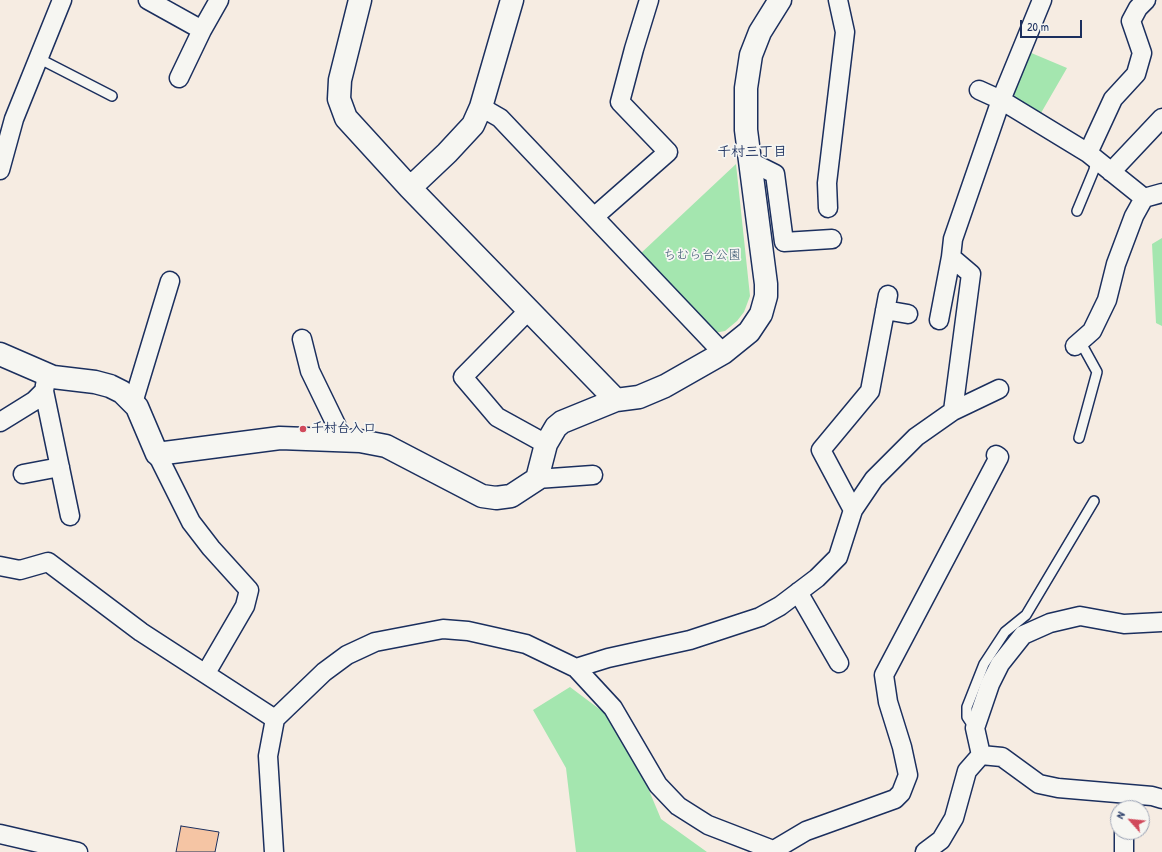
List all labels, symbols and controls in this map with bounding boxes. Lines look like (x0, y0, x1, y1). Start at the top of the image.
scale bar (1022, 12, 1084, 38)
text: 20 m (1027, 18, 1049, 35)
district label: 千村三丁目 (717, 144, 787, 160)
park label: ちむら台公園 (663, 248, 741, 264)
place label: 千村台入口 (311, 421, 376, 437)
marker: 千村台入口 (298, 424, 308, 434)
north arrow (1110, 800, 1150, 840)
text: N (1113, 809, 1128, 821)

